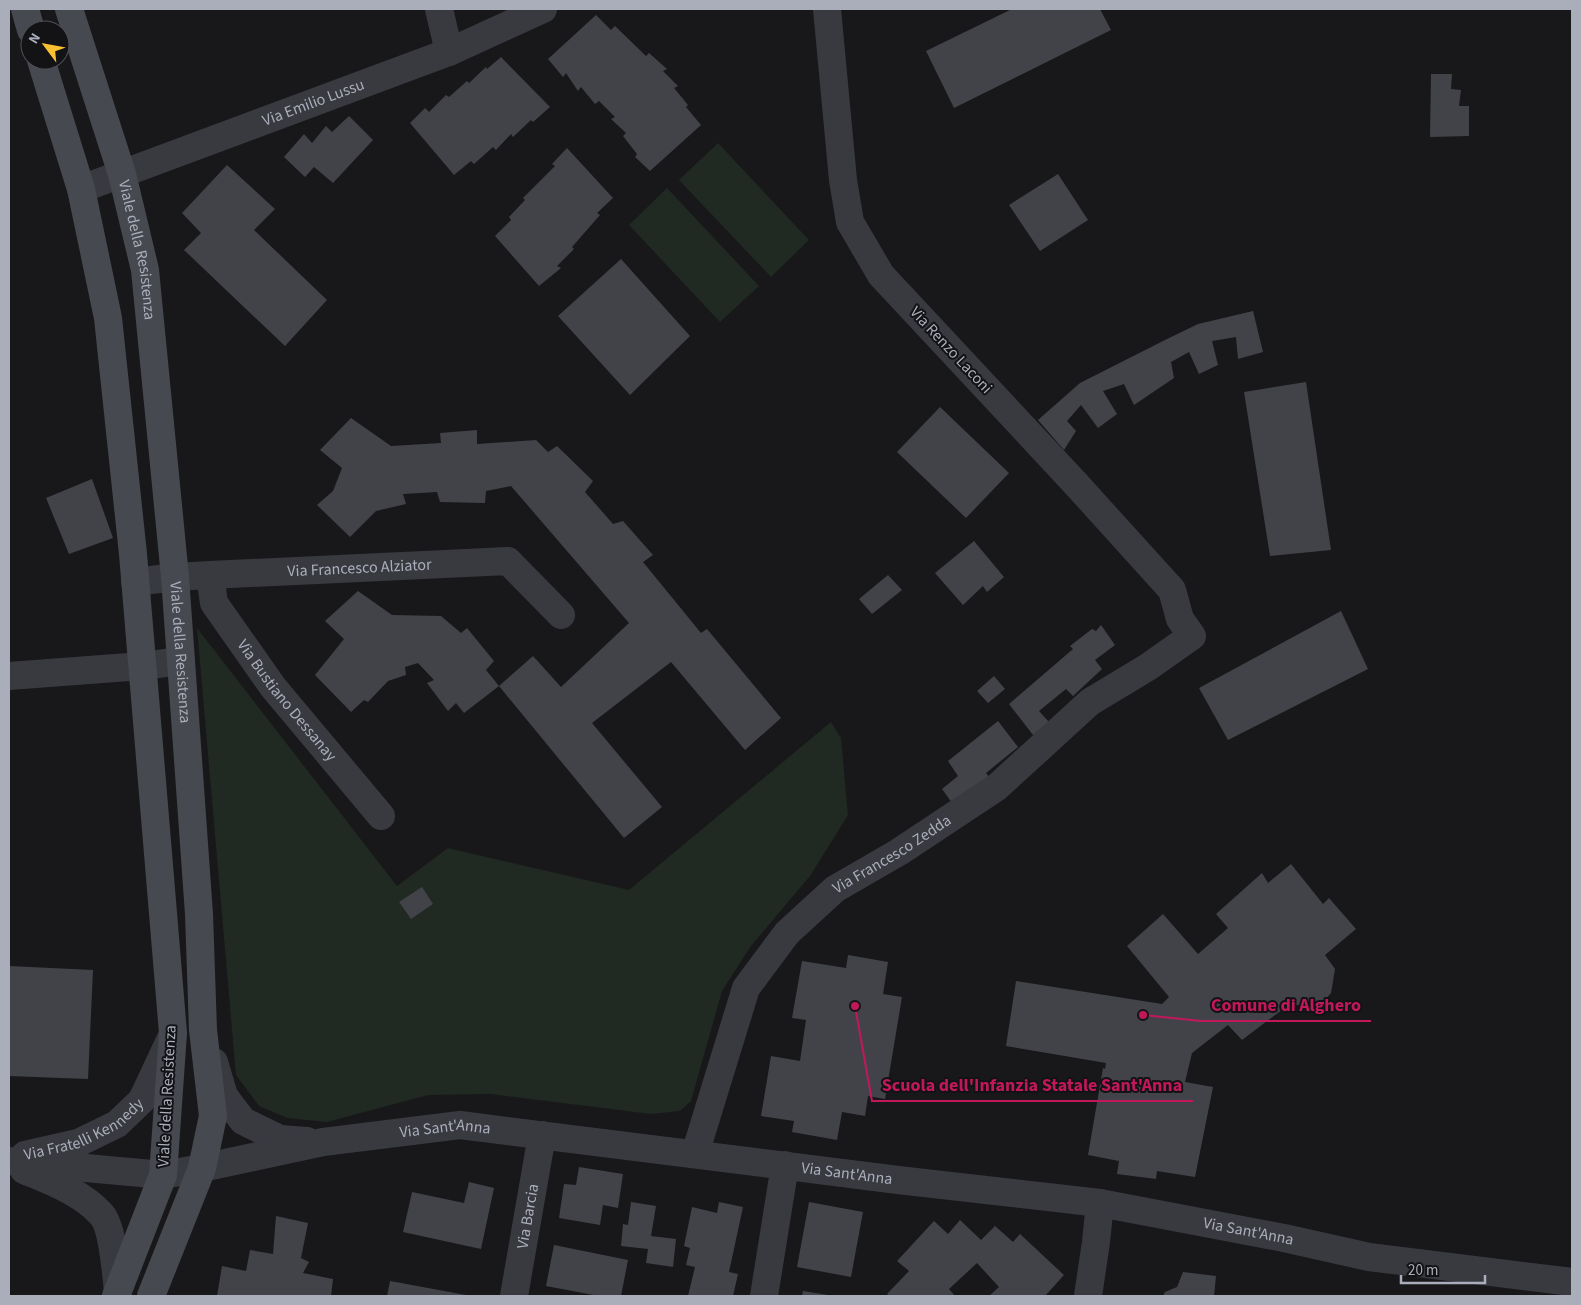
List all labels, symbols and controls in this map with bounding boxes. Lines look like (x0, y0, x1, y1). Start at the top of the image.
north arrow (20, 20, 70, 70)
text: N (24, 29, 46, 48)
street label: Via Emilio Lussu (259, 73, 368, 132)
street label: Viale della Resistenza (113, 178, 161, 321)
street label: Via Renzo Laconi (905, 302, 997, 398)
street label: Via Francesco Alziator (287, 554, 433, 582)
street label: Viale della Resistenza (164, 581, 196, 724)
street label: Via Bustiano Dessanay (232, 635, 342, 766)
street label: Via Francesco Zedda (828, 809, 956, 899)
callout: Comune di Alghero (1201, 988, 1371, 1021)
text: Comune di Alghero (1211, 993, 1361, 1018)
street label: Viale della Resistenza (152, 1025, 182, 1167)
callout: Scuola dell'Infanzia Statale Sant'Anna (872, 1068, 1193, 1101)
text: Scuola dell'Infanzia Statale Sant'Anna (882, 1073, 1182, 1098)
street label: Via Fratelli Kennedy (22, 1093, 149, 1166)
street label: Via Sant'Anna (398, 1114, 492, 1143)
street label: Via Sant'Anna (800, 1157, 894, 1190)
street label: Via Barcia (511, 1182, 544, 1250)
street label: Via Sant'Anna (1201, 1212, 1296, 1251)
scale bar (1401, 1252, 1485, 1284)
text: 20 m (1408, 1260, 1438, 1281)

